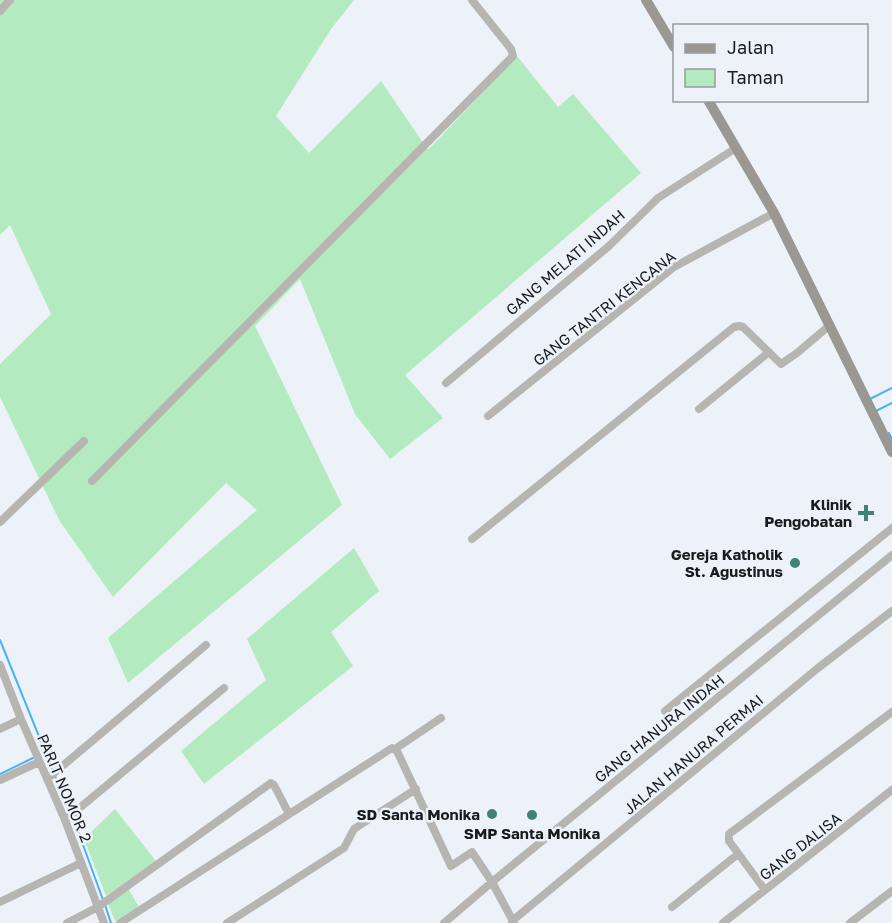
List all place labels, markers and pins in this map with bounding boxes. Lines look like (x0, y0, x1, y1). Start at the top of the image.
place label: Klinik Pengobatan (764, 495, 852, 530)
marker: Klinik Pengobatan (857, 504, 875, 522)
place label: Gereja Katholik St. Agustinus (671, 545, 783, 580)
marker: Gereja Katholik St. Agustinus (788, 556, 802, 570)
place label: SD Santa Monika (356, 805, 480, 823)
marker: SD Santa Monika (485, 807, 499, 821)
marker: SMP Santa Monika (525, 808, 539, 822)
place label: SMP Santa Monika (464, 824, 600, 842)

